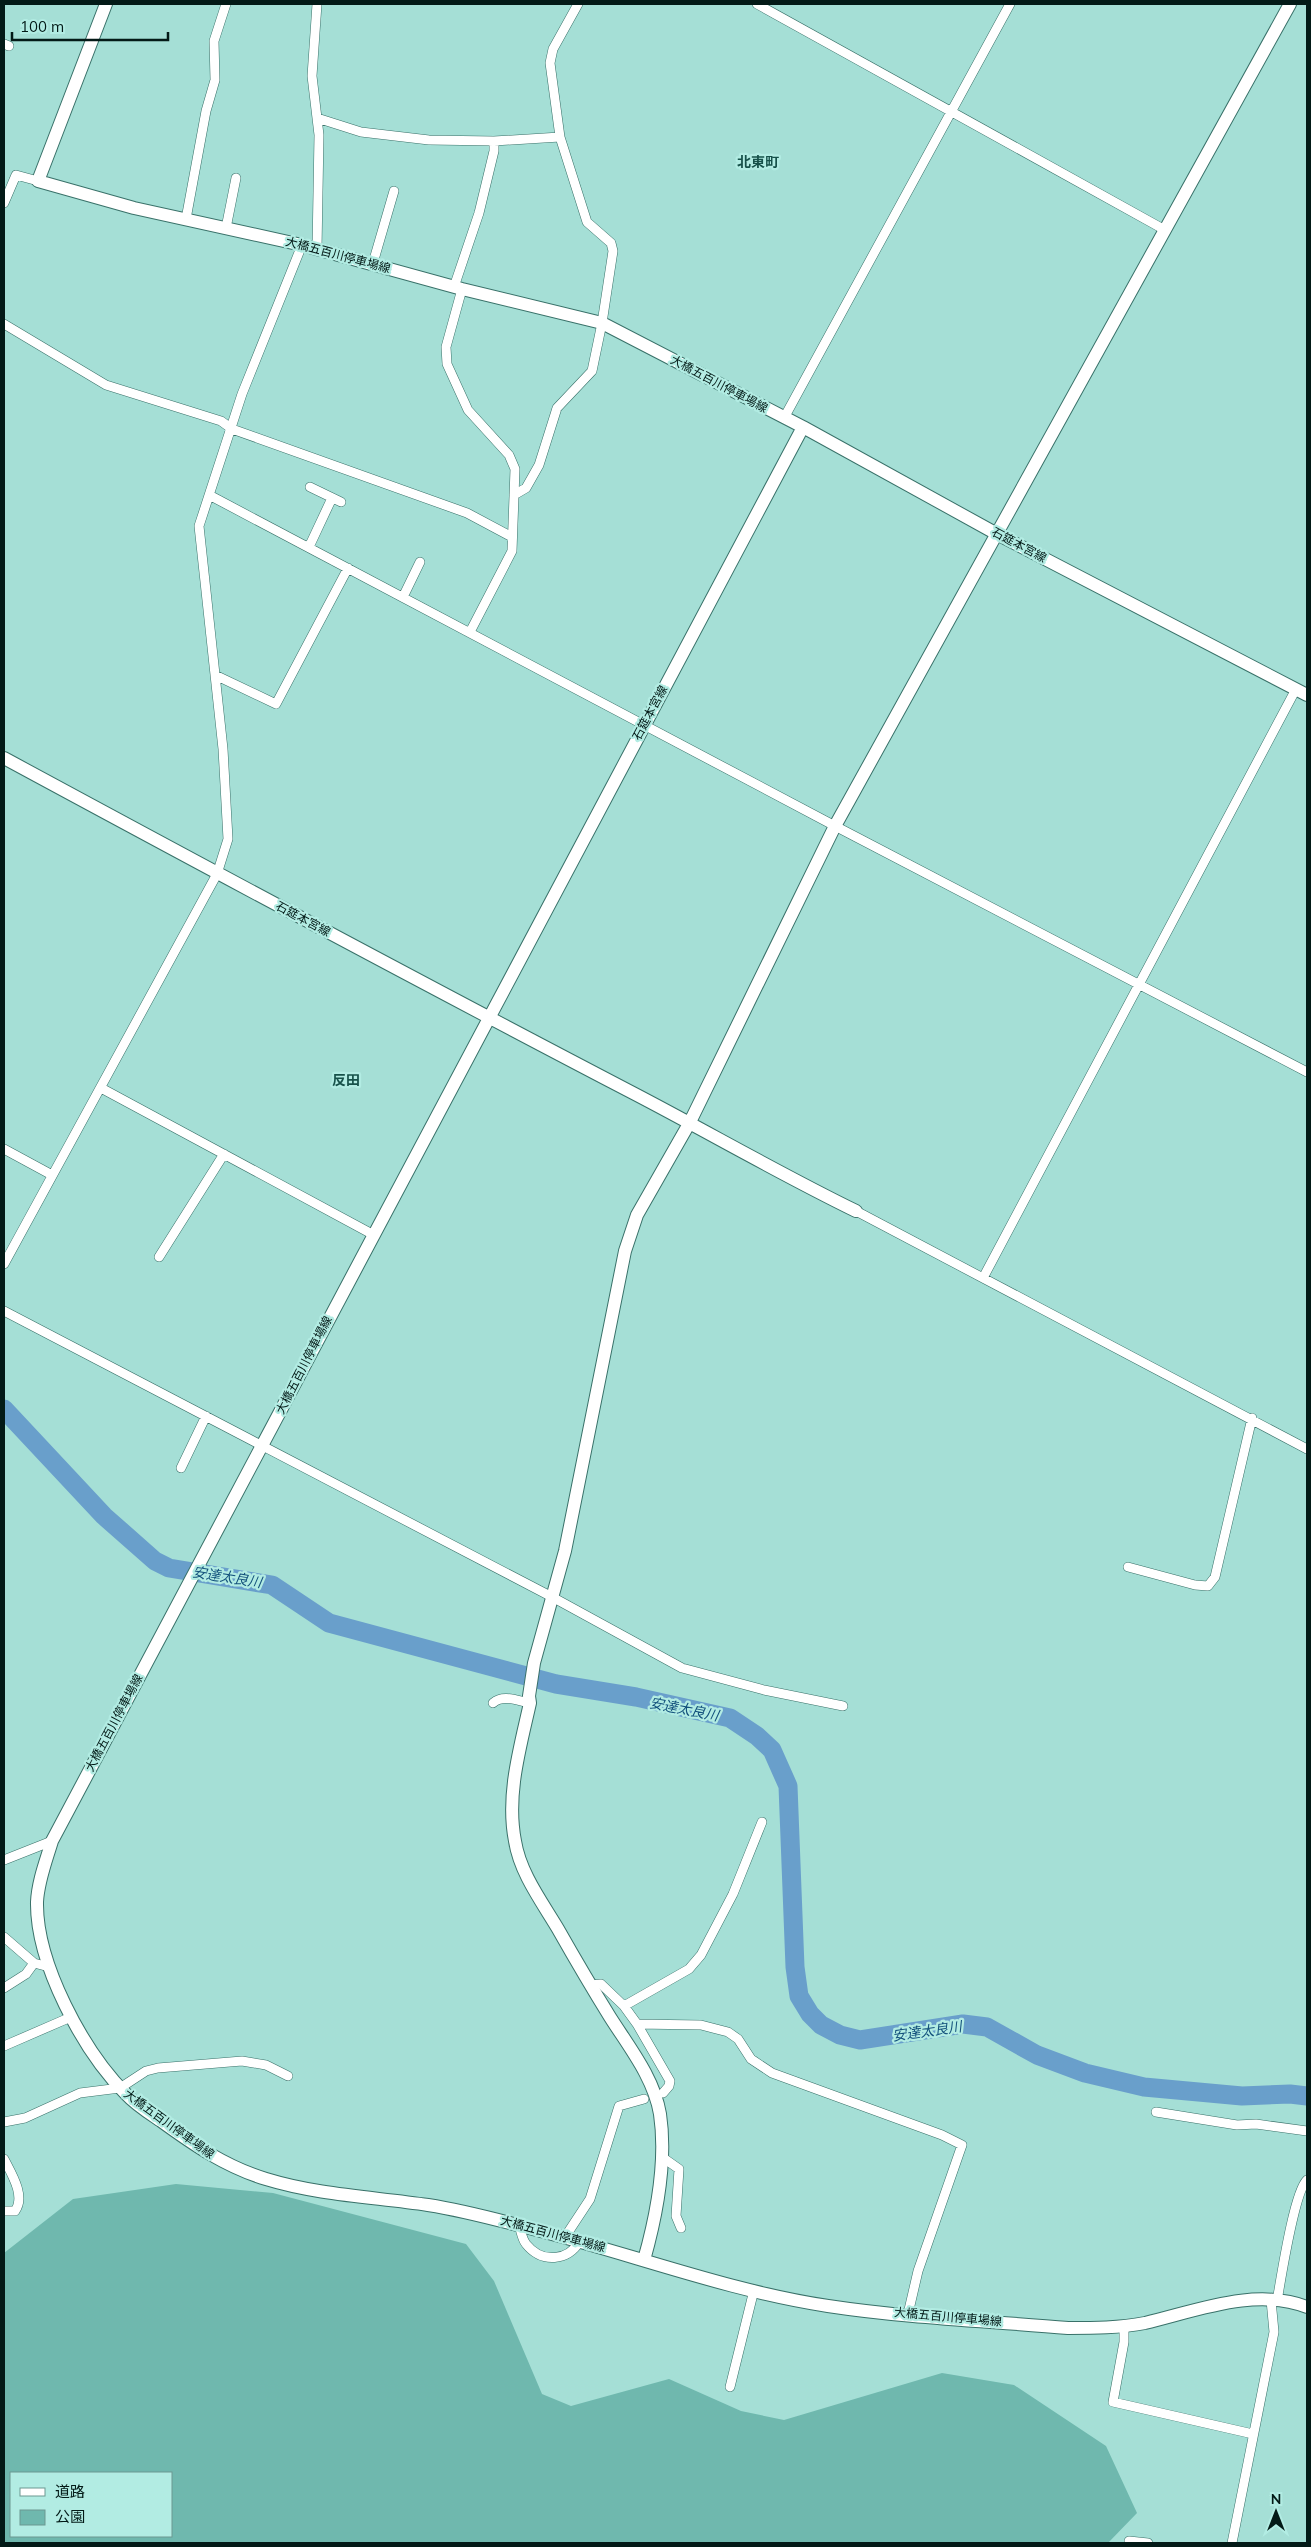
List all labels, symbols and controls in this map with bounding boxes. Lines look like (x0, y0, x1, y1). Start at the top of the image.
scale bar (12, 10, 169, 42)
text: 100 m (20, 17, 64, 36)
district label: 北東町 (737, 153, 779, 171)
street label: 大橋五百川停車場線 (284, 233, 392, 276)
street label: 大橋五百川停車場線 (668, 352, 770, 416)
street label: 石筵本宮線 (989, 524, 1049, 565)
street label: 石筵本宮線 (629, 683, 670, 743)
street label: 石筵本宮線 (273, 898, 333, 939)
district label: 反田 (332, 1071, 360, 1089)
street label: 大橋五百川停車場線 (272, 1313, 335, 1416)
water label: 安達太良川 (191, 1563, 265, 1592)
street label: 大橋五百川停車場線 (82, 1672, 146, 1774)
water label: 安達太良川 (648, 1693, 722, 1725)
water label: 安達太良川 (891, 2017, 965, 2045)
street label: 大橋五百川停車場線 (121, 2086, 217, 2161)
street label: 大橋五百川停車場線 (499, 2212, 607, 2255)
street label: 大橋五百川停車場線 (894, 2304, 1002, 2329)
legend (10, 2472, 172, 2537)
text: 道路 (55, 2482, 85, 2501)
north arrow (1251, 2487, 1301, 2537)
text: N (1271, 2490, 1281, 2508)
text: 公園 (55, 2507, 85, 2526)

